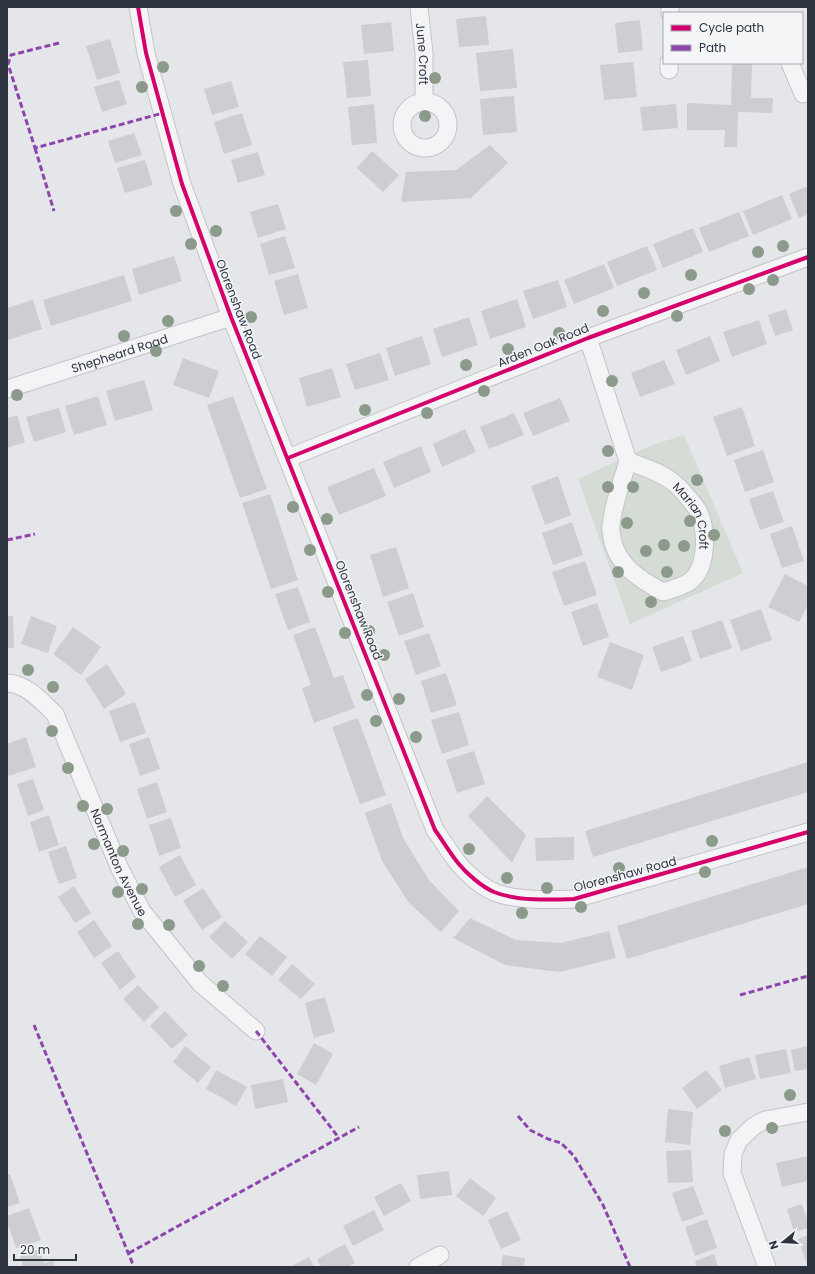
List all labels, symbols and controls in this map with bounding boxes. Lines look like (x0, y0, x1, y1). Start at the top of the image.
legend (663, 12, 803, 64)
text: Cycle path (699, 19, 764, 36)
street label: June Croft (412, 22, 433, 85)
text: Path (699, 39, 726, 56)
street label: Olorenshaw Road (212, 256, 266, 362)
street label: Arden Oak Road (495, 319, 591, 371)
street label: Shepheard Road (69, 329, 170, 376)
street label: Marian Croft (670, 478, 713, 550)
street label: Olorenshaw Road (331, 558, 387, 662)
street label: Normanton Avenue (87, 806, 151, 920)
street label: Olorenshaw Road (572, 852, 678, 896)
north arrow (763, 1222, 803, 1262)
scale bar (14, 1236, 76, 1262)
text: N (765, 1239, 782, 1252)
text: 20 m (20, 1241, 50, 1258)

